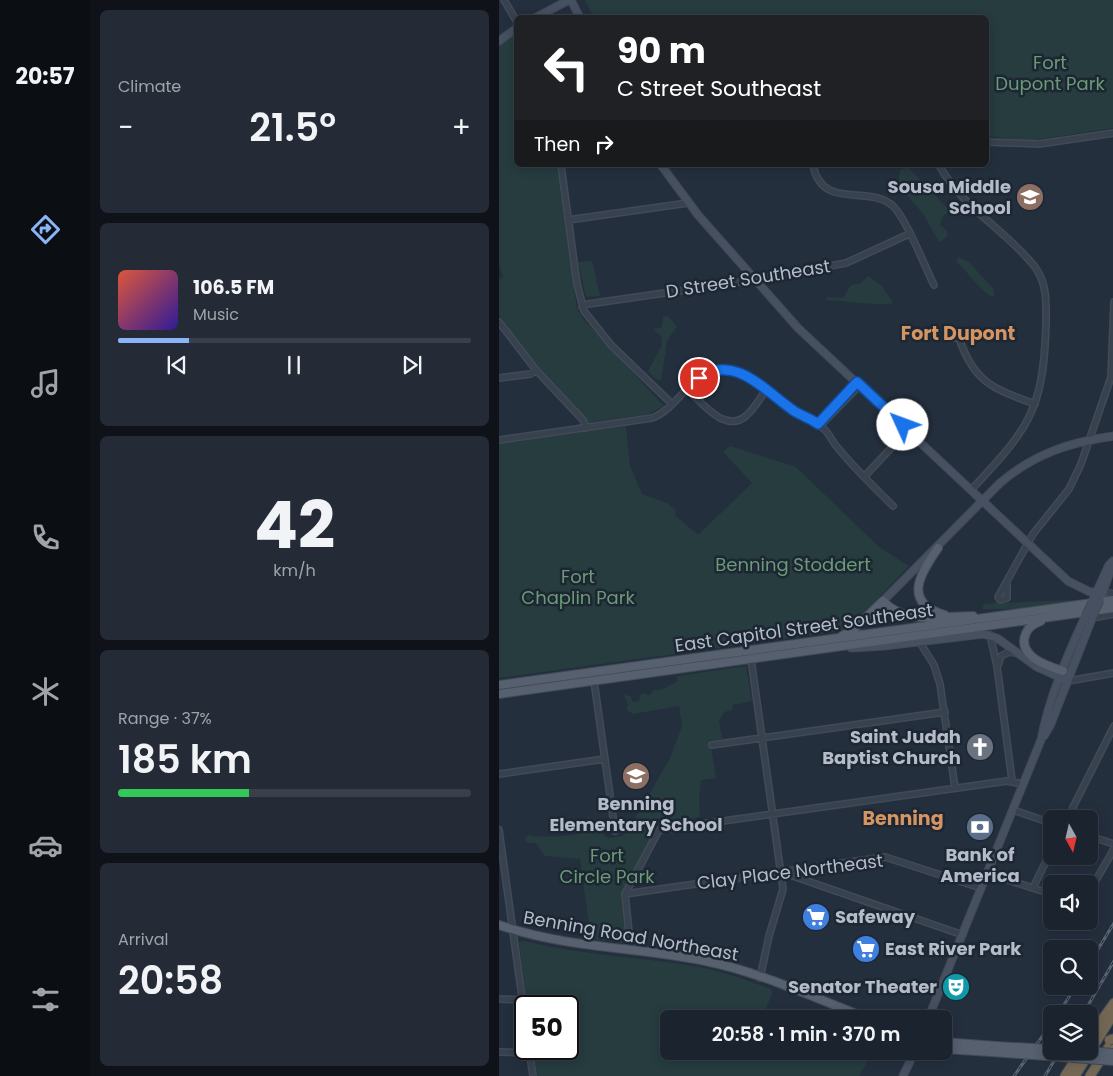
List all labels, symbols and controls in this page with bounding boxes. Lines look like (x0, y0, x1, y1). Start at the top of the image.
text: 90 m (617, 26, 706, 75)
icon: left (534, 35, 599, 100)
park label: Fort Dupont Park (995, 50, 1105, 96)
text: 20:57 (15, 61, 75, 92)
text: C Street Southeast (617, 73, 821, 104)
text: Climate (118, 75, 181, 98)
text: 21.5° (249, 101, 336, 154)
text: − (118, 108, 133, 147)
text: + (452, 108, 471, 147)
icon: right (590, 130, 618, 158)
text: Then (534, 131, 580, 158)
place label: Sousa Middle School (888, 174, 1011, 220)
school or university icon: Sousa Middle School (1015, 182, 1045, 212)
icon: directions (28, 212, 63, 247)
street label: D Street Southeast (664, 253, 832, 304)
text: 106.5 FM (193, 274, 274, 301)
text: Music (193, 303, 239, 326)
district label: Fort Dupont (901, 320, 1016, 347)
icon: previous (163, 351, 191, 379)
icon: pause (280, 351, 308, 379)
icon: next (398, 351, 426, 379)
pin (678, 357, 720, 399)
icon: arrive (685, 364, 713, 392)
icon: music (28, 366, 63, 401)
position arrow (876, 398, 928, 450)
text: 42 (254, 480, 335, 571)
icon: phone (28, 520, 63, 555)
park label: Benning Stoddert (715, 552, 871, 577)
text: km/h (273, 559, 316, 582)
park label: Fort Chaplin Park (521, 564, 635, 610)
street label: East Capitol Street Southeast (673, 597, 935, 658)
icon: climate (28, 674, 63, 709)
text: Range · 37% (118, 707, 212, 730)
place label: Saint Judah Baptist Church (822, 724, 961, 770)
church icon: Saint Judah Baptist Church (965, 732, 995, 762)
text: 185 km (118, 733, 252, 786)
school or university icon: Benning Elementary School (621, 761, 651, 791)
place label: Benning Elementary School (549, 791, 723, 837)
district label: Benning (862, 805, 944, 832)
north arrow (1043, 810, 1098, 865)
map controls (1043, 810, 1098, 1060)
bank icon: Bank of America (965, 812, 995, 842)
icon: car (28, 828, 63, 863)
place label: Bank of America (940, 842, 1020, 888)
park label: Fort Circle Park (560, 843, 655, 889)
street label: Clay Place Northeast (695, 848, 885, 895)
button: sound (1043, 875, 1098, 930)
supermarket icon: Safeway (801, 902, 831, 932)
street label: Benning Road Northeast (522, 904, 741, 967)
place label: Safeway (835, 904, 916, 929)
text: Arrival (118, 928, 168, 951)
supermarket icon: East River Park (851, 934, 881, 964)
place label: East River Park (885, 936, 1022, 961)
button: search (1043, 940, 1098, 995)
text: 20:58 (118, 954, 223, 1007)
theatre icon: Senator Theater (941, 972, 971, 1002)
place label: Senator Theater (788, 974, 937, 999)
icon: filters (28, 982, 63, 1017)
speed limit sign: 50 (514, 995, 579, 1060)
button: layers (1043, 1005, 1098, 1060)
text: 20:58 · 1 min · 370 m (712, 1021, 900, 1048)

